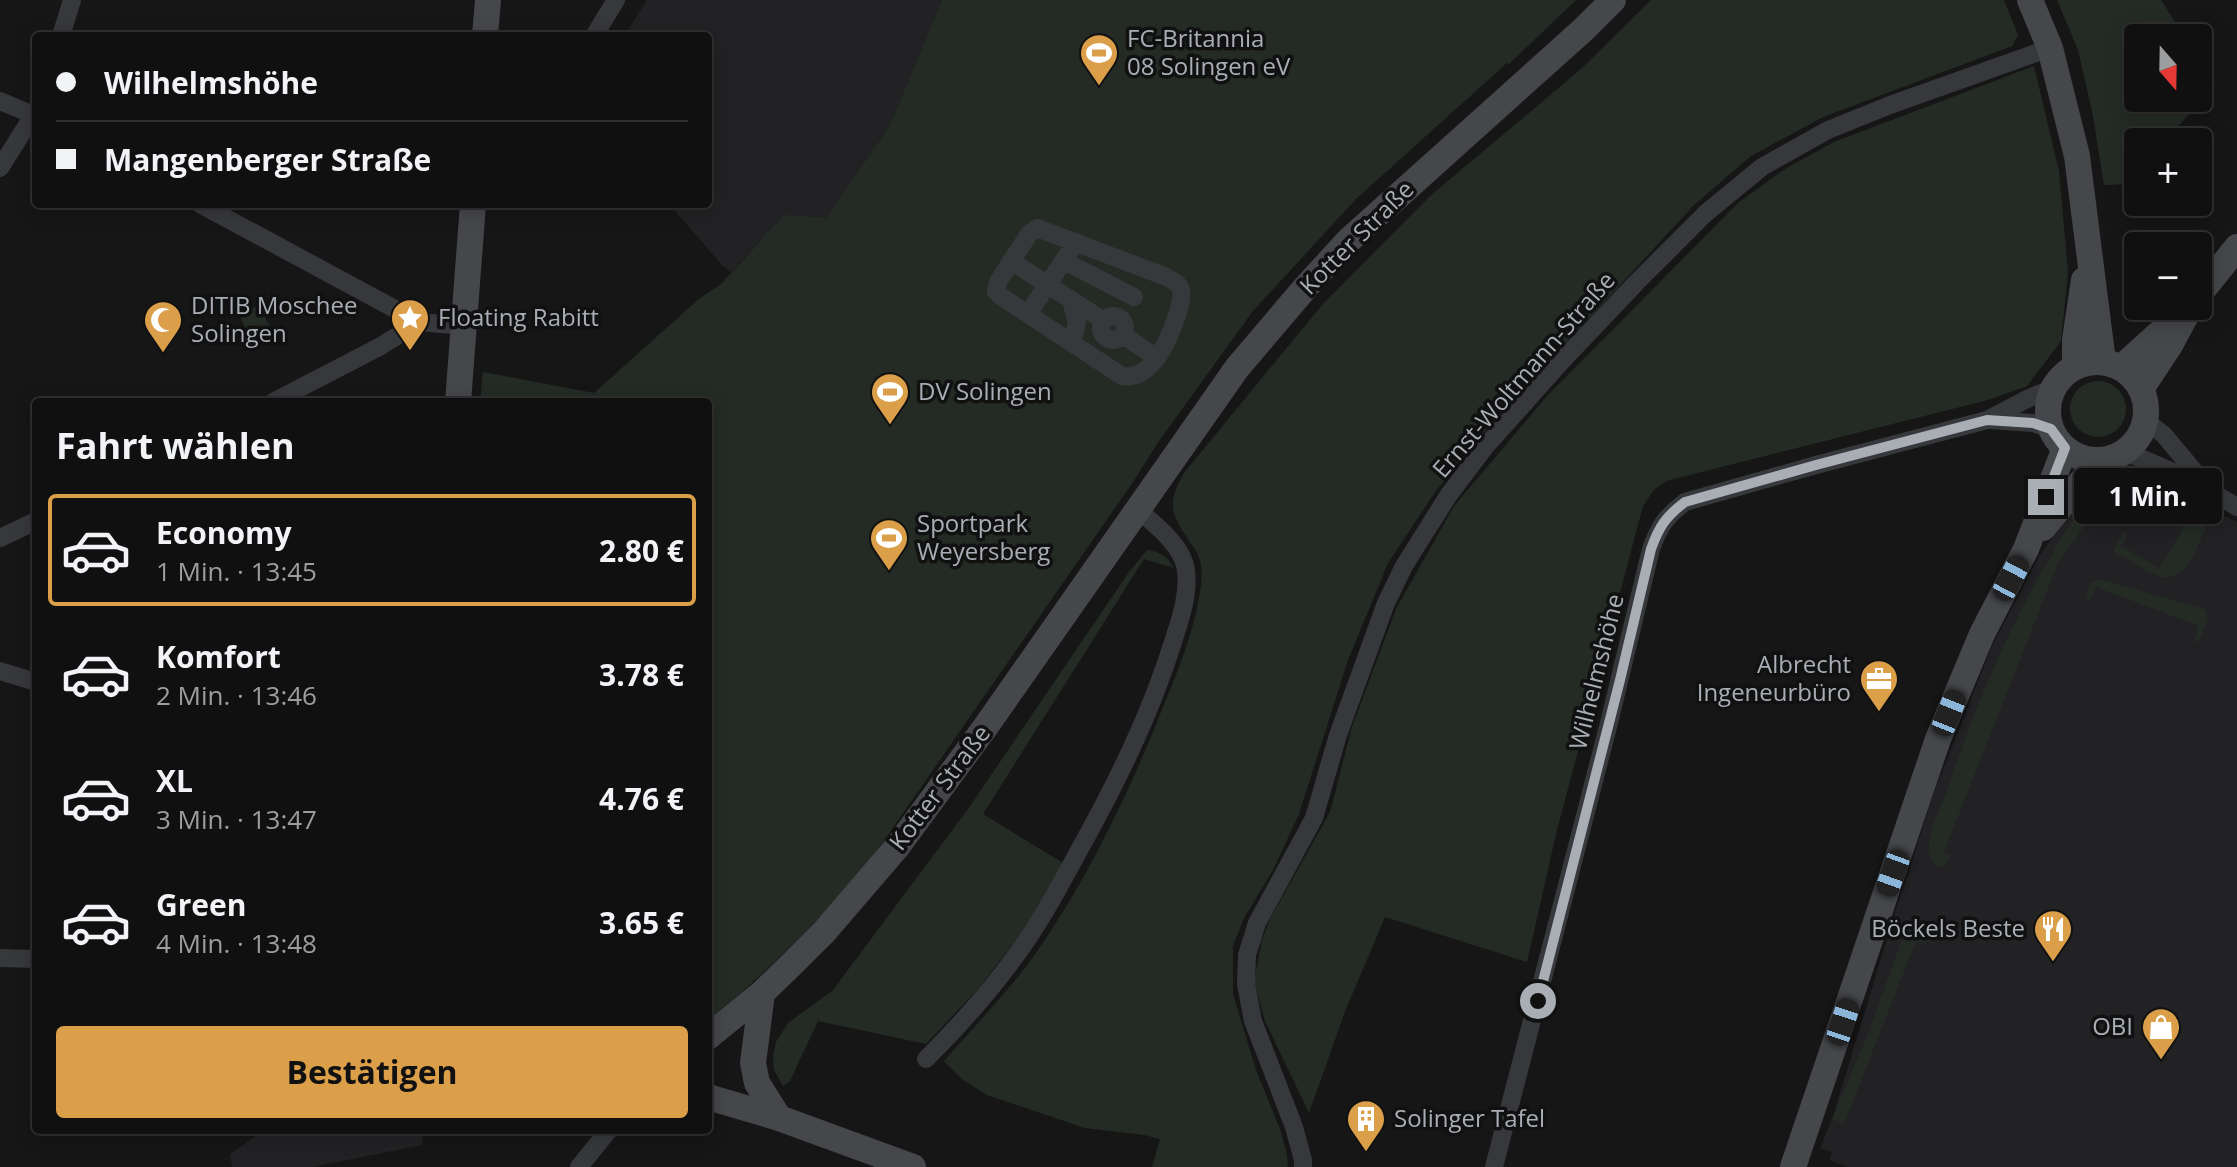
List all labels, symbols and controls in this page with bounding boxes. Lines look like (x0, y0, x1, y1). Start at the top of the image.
place label: FC-Britannia 08 Solingen eV (1127, 21, 1291, 82)
north arrow (2124, 24, 2212, 112)
map controls (2124, 24, 2212, 320)
sports icon: FC-Britannia 08 Solingen eV (1078, 32, 1120, 87)
text: Wilhelmshöhe (104, 62, 318, 103)
button: + (2124, 128, 2212, 216)
text: Mangenberger Straße (104, 139, 431, 180)
street label: Kotter Straße (1292, 173, 1420, 301)
button: − (2124, 232, 2212, 320)
street label: Ernst-Woltmann-Straße (1424, 264, 1622, 484)
place label: DITIB Moschee Solingen (191, 288, 357, 349)
place icon: Floating Rabitt (389, 297, 431, 352)
mosque icon: DITIB Moschee Solingen (142, 299, 184, 354)
place label: Floating Rabitt (438, 300, 599, 333)
sports icon: DV Solingen (869, 371, 911, 426)
place label: DV Solingen (918, 374, 1052, 407)
text: Fahrt wählen (56, 421, 295, 470)
callout: 1 Min. (2074, 469, 2222, 525)
text: 1 Min. (2109, 478, 2187, 514)
route end (2028, 479, 2064, 515)
place label: Sportpark Weyersberg (917, 506, 1050, 567)
text: Economy (156, 512, 292, 553)
icon: car (60, 514, 132, 586)
sports icon: Sportpark Weyersberg (868, 517, 910, 572)
text: 2.80 € (599, 530, 684, 571)
car (1989, 551, 2033, 605)
text: 1 Min. · 13:45 (156, 553, 317, 589)
street label: Wilhelmshöhe (1560, 590, 1631, 753)
text: Komfort (156, 636, 281, 677)
icon: car (60, 638, 132, 710)
place label: Albrecht Ingeneurbüro (1697, 647, 1851, 708)
text: 3.78 € (599, 654, 684, 695)
office icon: Albrecht Ingeneurbüro (1858, 658, 1900, 713)
text: 2 Min. · 13:46 (156, 677, 317, 713)
car (1929, 686, 1969, 740)
street label: Kotter Straße (881, 718, 997, 857)
text: XL (156, 760, 193, 801)
icon: car (60, 762, 132, 834)
text: 4.76 € (599, 778, 684, 819)
text: 3 Min. · 13:47 (156, 801, 317, 837)
car (1874, 846, 1912, 900)
text: Green (156, 884, 247, 925)
icon: car (60, 886, 132, 958)
text: 3.65 € (599, 902, 684, 943)
restaurant icon: Böckels Beste (2032, 908, 2074, 963)
place label: Böckels Beste (1871, 911, 2025, 944)
text: 4 Min. · 13:48 (156, 925, 317, 961)
route start (1520, 983, 1556, 1019)
car (1824, 995, 1862, 1049)
shop icon: OBI (2140, 1006, 2182, 1061)
place label: OBI (2092, 1009, 2133, 1042)
button: Bestätigen (56, 1026, 688, 1118)
building icon: Solinger Tafel (1345, 1098, 1387, 1153)
place label: Solinger Tafel (1394, 1101, 1545, 1134)

